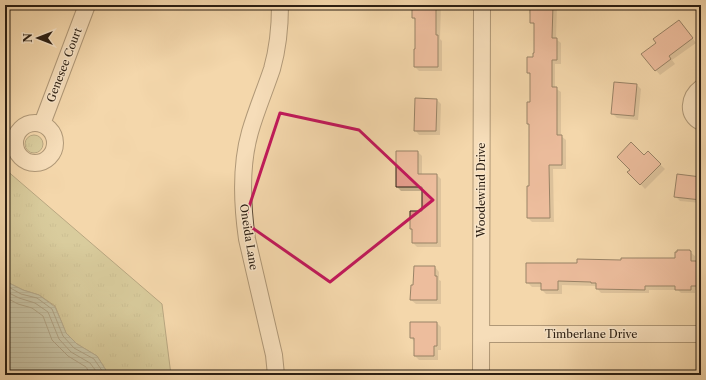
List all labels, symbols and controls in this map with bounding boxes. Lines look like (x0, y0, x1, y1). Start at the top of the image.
north arrow (18, 18, 58, 58)
street label: Genesee Court (43, 26, 85, 104)
text: N (21, 33, 35, 43)
street label: Woodewind Drive (474, 143, 488, 238)
street label: Oneida Lane (237, 203, 261, 271)
street label: Timberlane Drive (545, 327, 637, 341)

